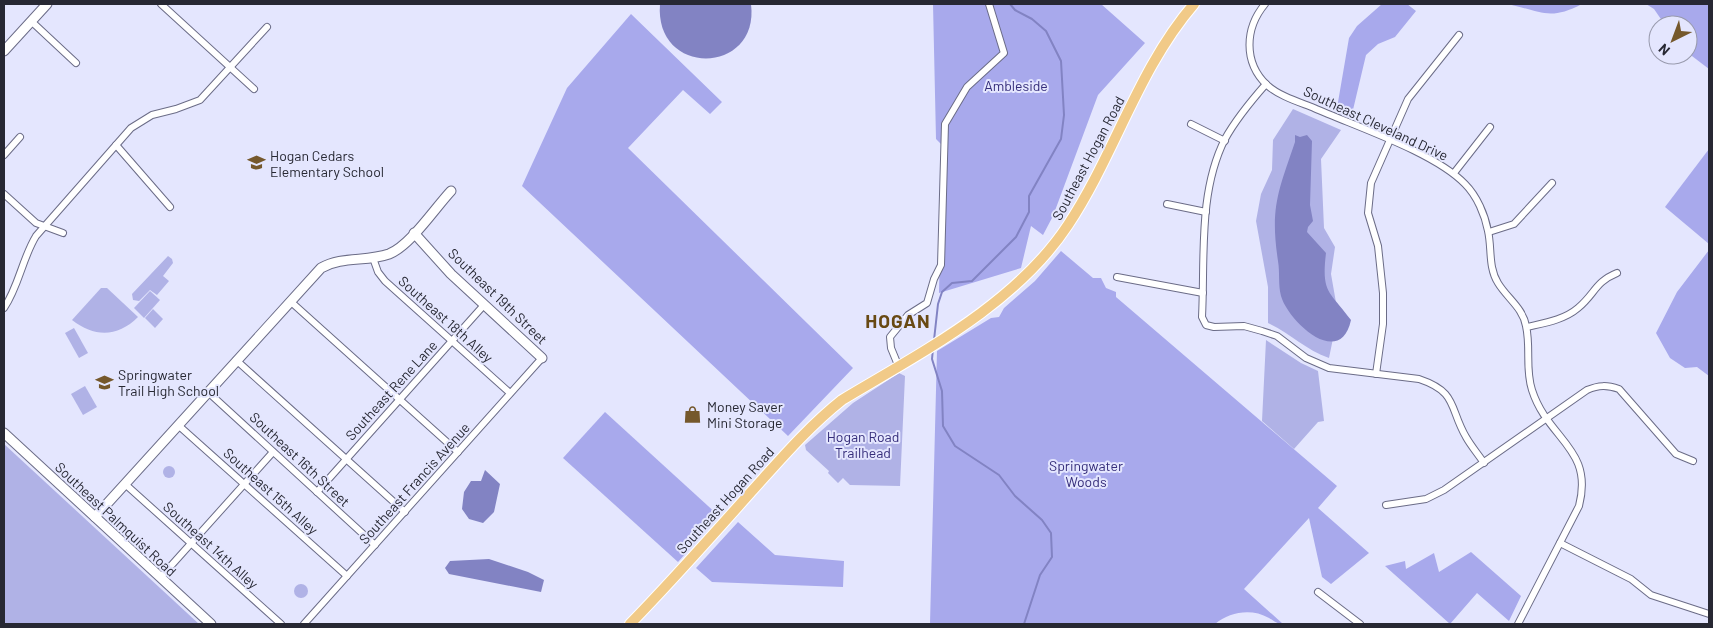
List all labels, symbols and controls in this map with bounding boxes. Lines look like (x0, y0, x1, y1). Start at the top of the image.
north arrow (1648, 15, 1698, 65)
text: N (1655, 41, 1673, 59)
park label: Ambleside (984, 77, 1048, 94)
street label: Southeast Cleveland Drive (1301, 82, 1451, 164)
street label: Southeast Hogan Road (1048, 93, 1128, 223)
place label: Hogan Cedars Elementary School (270, 147, 384, 180)
school or university icon: Hogan Cedars Elementary School (246, 153, 266, 173)
street label: Southeast 19th Street (445, 244, 551, 348)
street label: Southeast 18th Alley (395, 272, 497, 366)
district label: HOGAN (865, 309, 931, 332)
street label: Southeast Rene Lane (342, 336, 440, 444)
place label: Springwater Trail High School (118, 366, 219, 399)
school or university icon: Springwater Trail High School (94, 372, 114, 392)
place label: Money Saver Mini Storage (707, 398, 783, 431)
shop icon: Money Saver Mini Storage (683, 404, 703, 424)
street label: Southeast 16th Street (246, 408, 354, 510)
street label: Southeast Francis Avenue (355, 419, 473, 547)
park label: Hogan Road Trailhead (827, 428, 899, 461)
street label: Southeast Hogan Road (673, 443, 777, 557)
street label: Southeast 15th Alley (220, 444, 322, 538)
park label: Springwater Woods (1049, 457, 1123, 490)
street label: Southeast Palmquist Road (52, 458, 180, 580)
street label: Southeast 14th Alley (160, 498, 262, 592)

